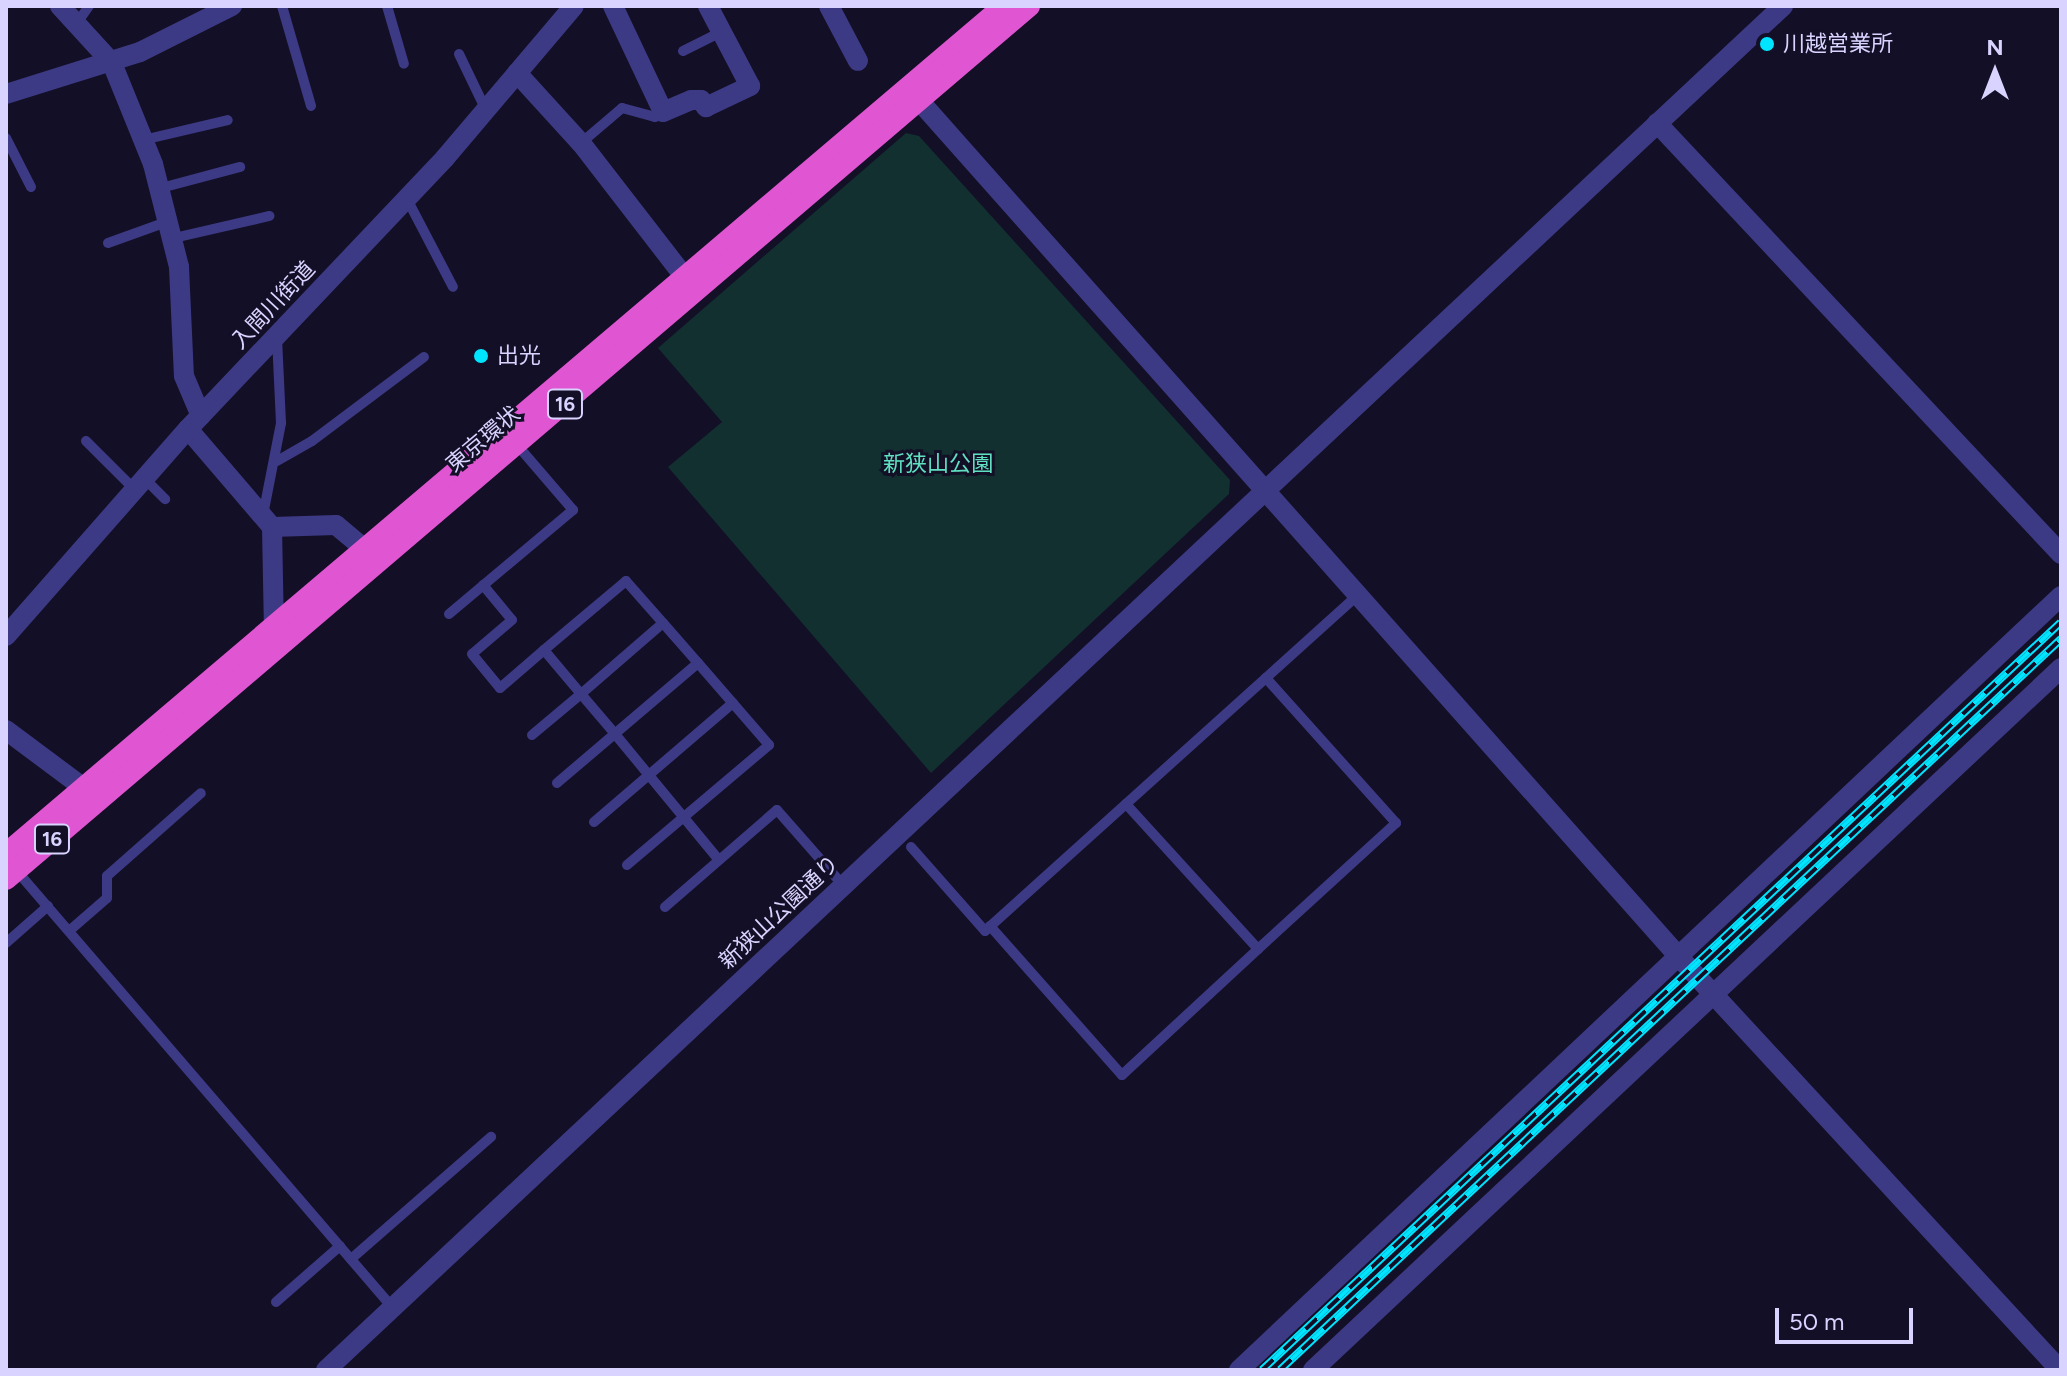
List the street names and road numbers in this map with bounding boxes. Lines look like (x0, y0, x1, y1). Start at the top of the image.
street label: 入間川街道 (226, 256, 320, 354)
road number: 16 (545, 388, 585, 420)
street label: 東京環状 (441, 401, 525, 477)
road number: 16 (32, 823, 72, 855)
street label: 新狭山公園通り (714, 850, 844, 974)

